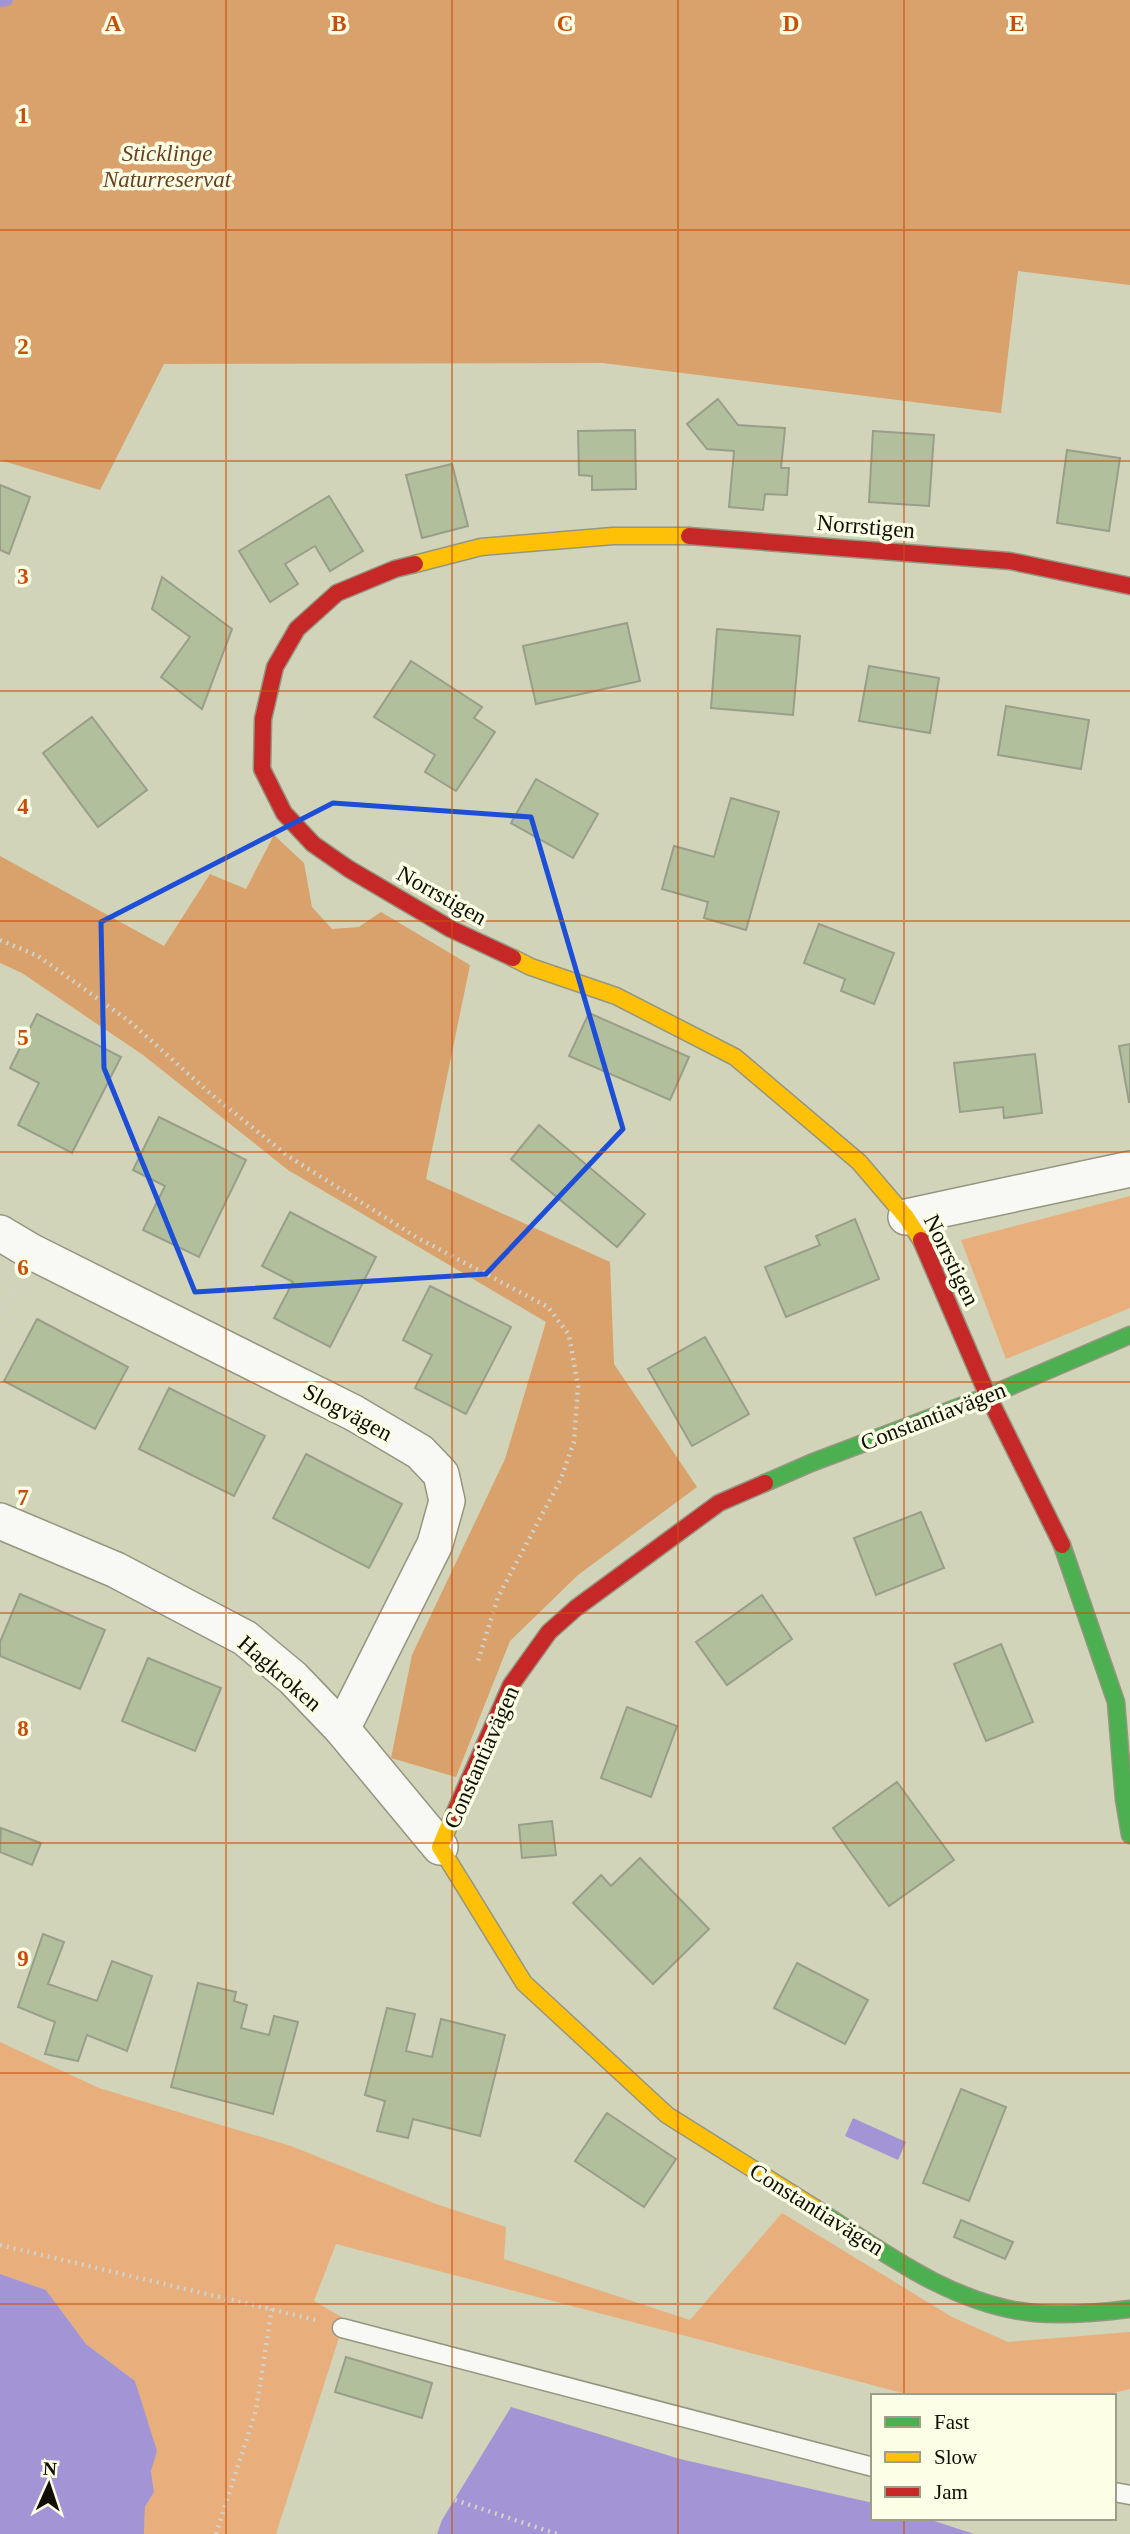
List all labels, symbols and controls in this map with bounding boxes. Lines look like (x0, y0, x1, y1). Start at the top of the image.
text: A (105, 11, 122, 36)
text: B (331, 11, 347, 36)
text: C (557, 11, 573, 36)
text: D (783, 11, 799, 36)
text: E (1009, 11, 1025, 36)
text: 1 (17, 103, 29, 128)
park label: Sticklinge Naturreservat (102, 141, 232, 192)
text: 2 (17, 334, 29, 359)
street label: Norrstigen (816, 510, 917, 543)
text: 3 (17, 564, 29, 589)
text: 4 (17, 794, 29, 819)
street label: Norrstigen (393, 861, 491, 930)
text: 5 (17, 1025, 29, 1050)
street label: Norrstigen (919, 1211, 985, 1310)
text: 6 (17, 1255, 29, 1280)
street label: Constantiavägen (857, 1377, 1010, 1456)
street label: Slogvägen (299, 1379, 397, 1447)
text: 7 (17, 1485, 29, 1510)
street label: Hagkroken (233, 1630, 327, 1717)
street label: Constantiavägen (439, 1682, 524, 1832)
text: 8 (17, 1716, 29, 1741)
text: 9 (17, 1946, 29, 1971)
street label: Constantiavägen (745, 2158, 889, 2261)
legend (871, 2394, 1116, 2520)
text: Fast (934, 2410, 969, 2434)
text: Slow (934, 2445, 978, 2469)
north arrow (14, 2450, 84, 2520)
text: N (42, 2458, 58, 2479)
text: Jam (934, 2480, 968, 2504)

